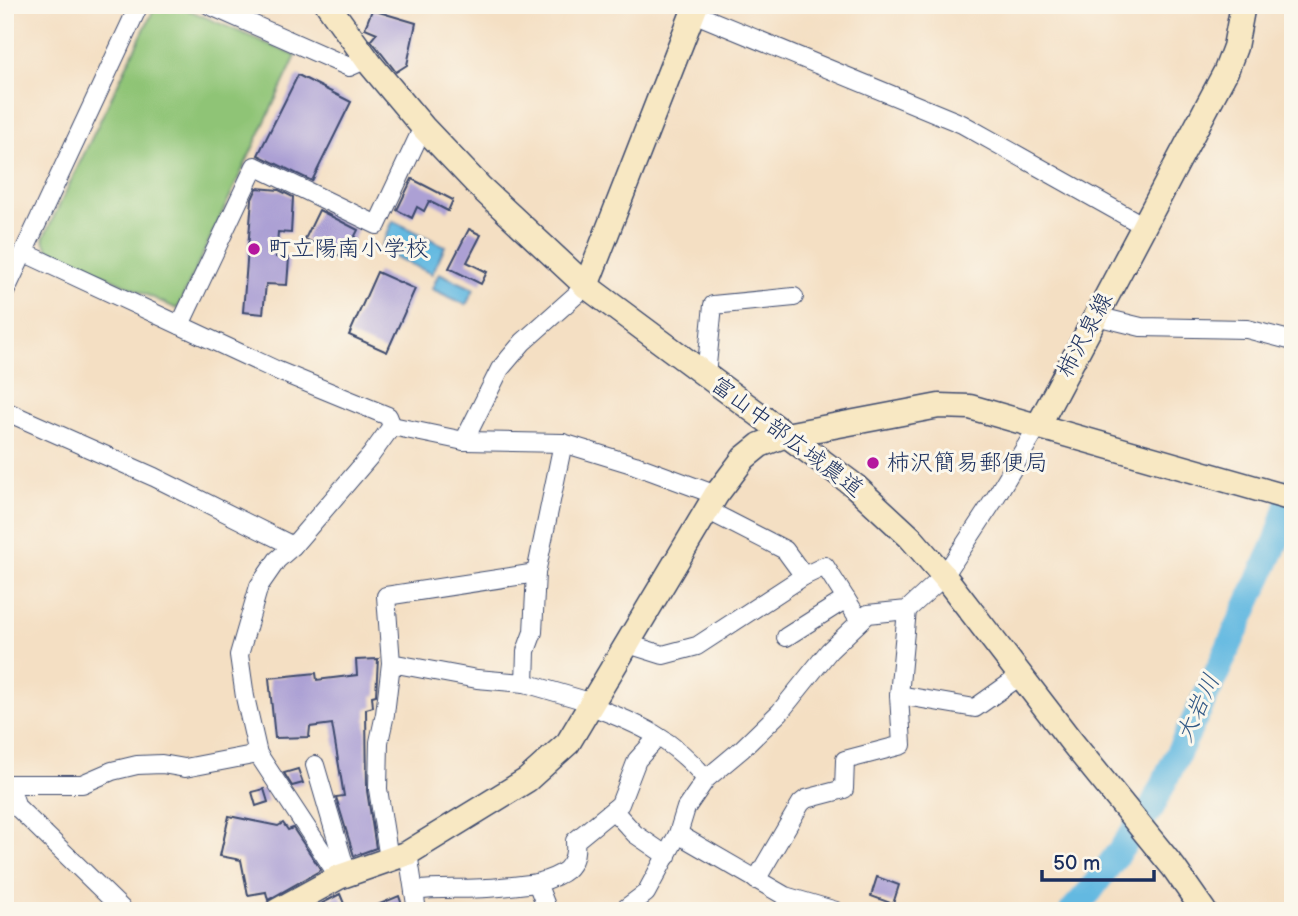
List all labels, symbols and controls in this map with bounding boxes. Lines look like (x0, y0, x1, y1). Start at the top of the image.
place label: 町立陽南小学校 (268, 235, 429, 263)
marker: 町立陽南小学校 (246, 241, 262, 257)
street label: 柿沢泉線 (1051, 288, 1119, 382)
street label: 富山中部広域農道 (705, 370, 869, 504)
place label: 柿沢簡易郵便局 (887, 449, 1048, 477)
marker: 柿沢簡易郵便局 (865, 455, 881, 471)
water label: 大岩川 (1170, 669, 1226, 747)
scale bar (1042, 839, 1154, 883)
text: 50 m (1053, 851, 1100, 876)

